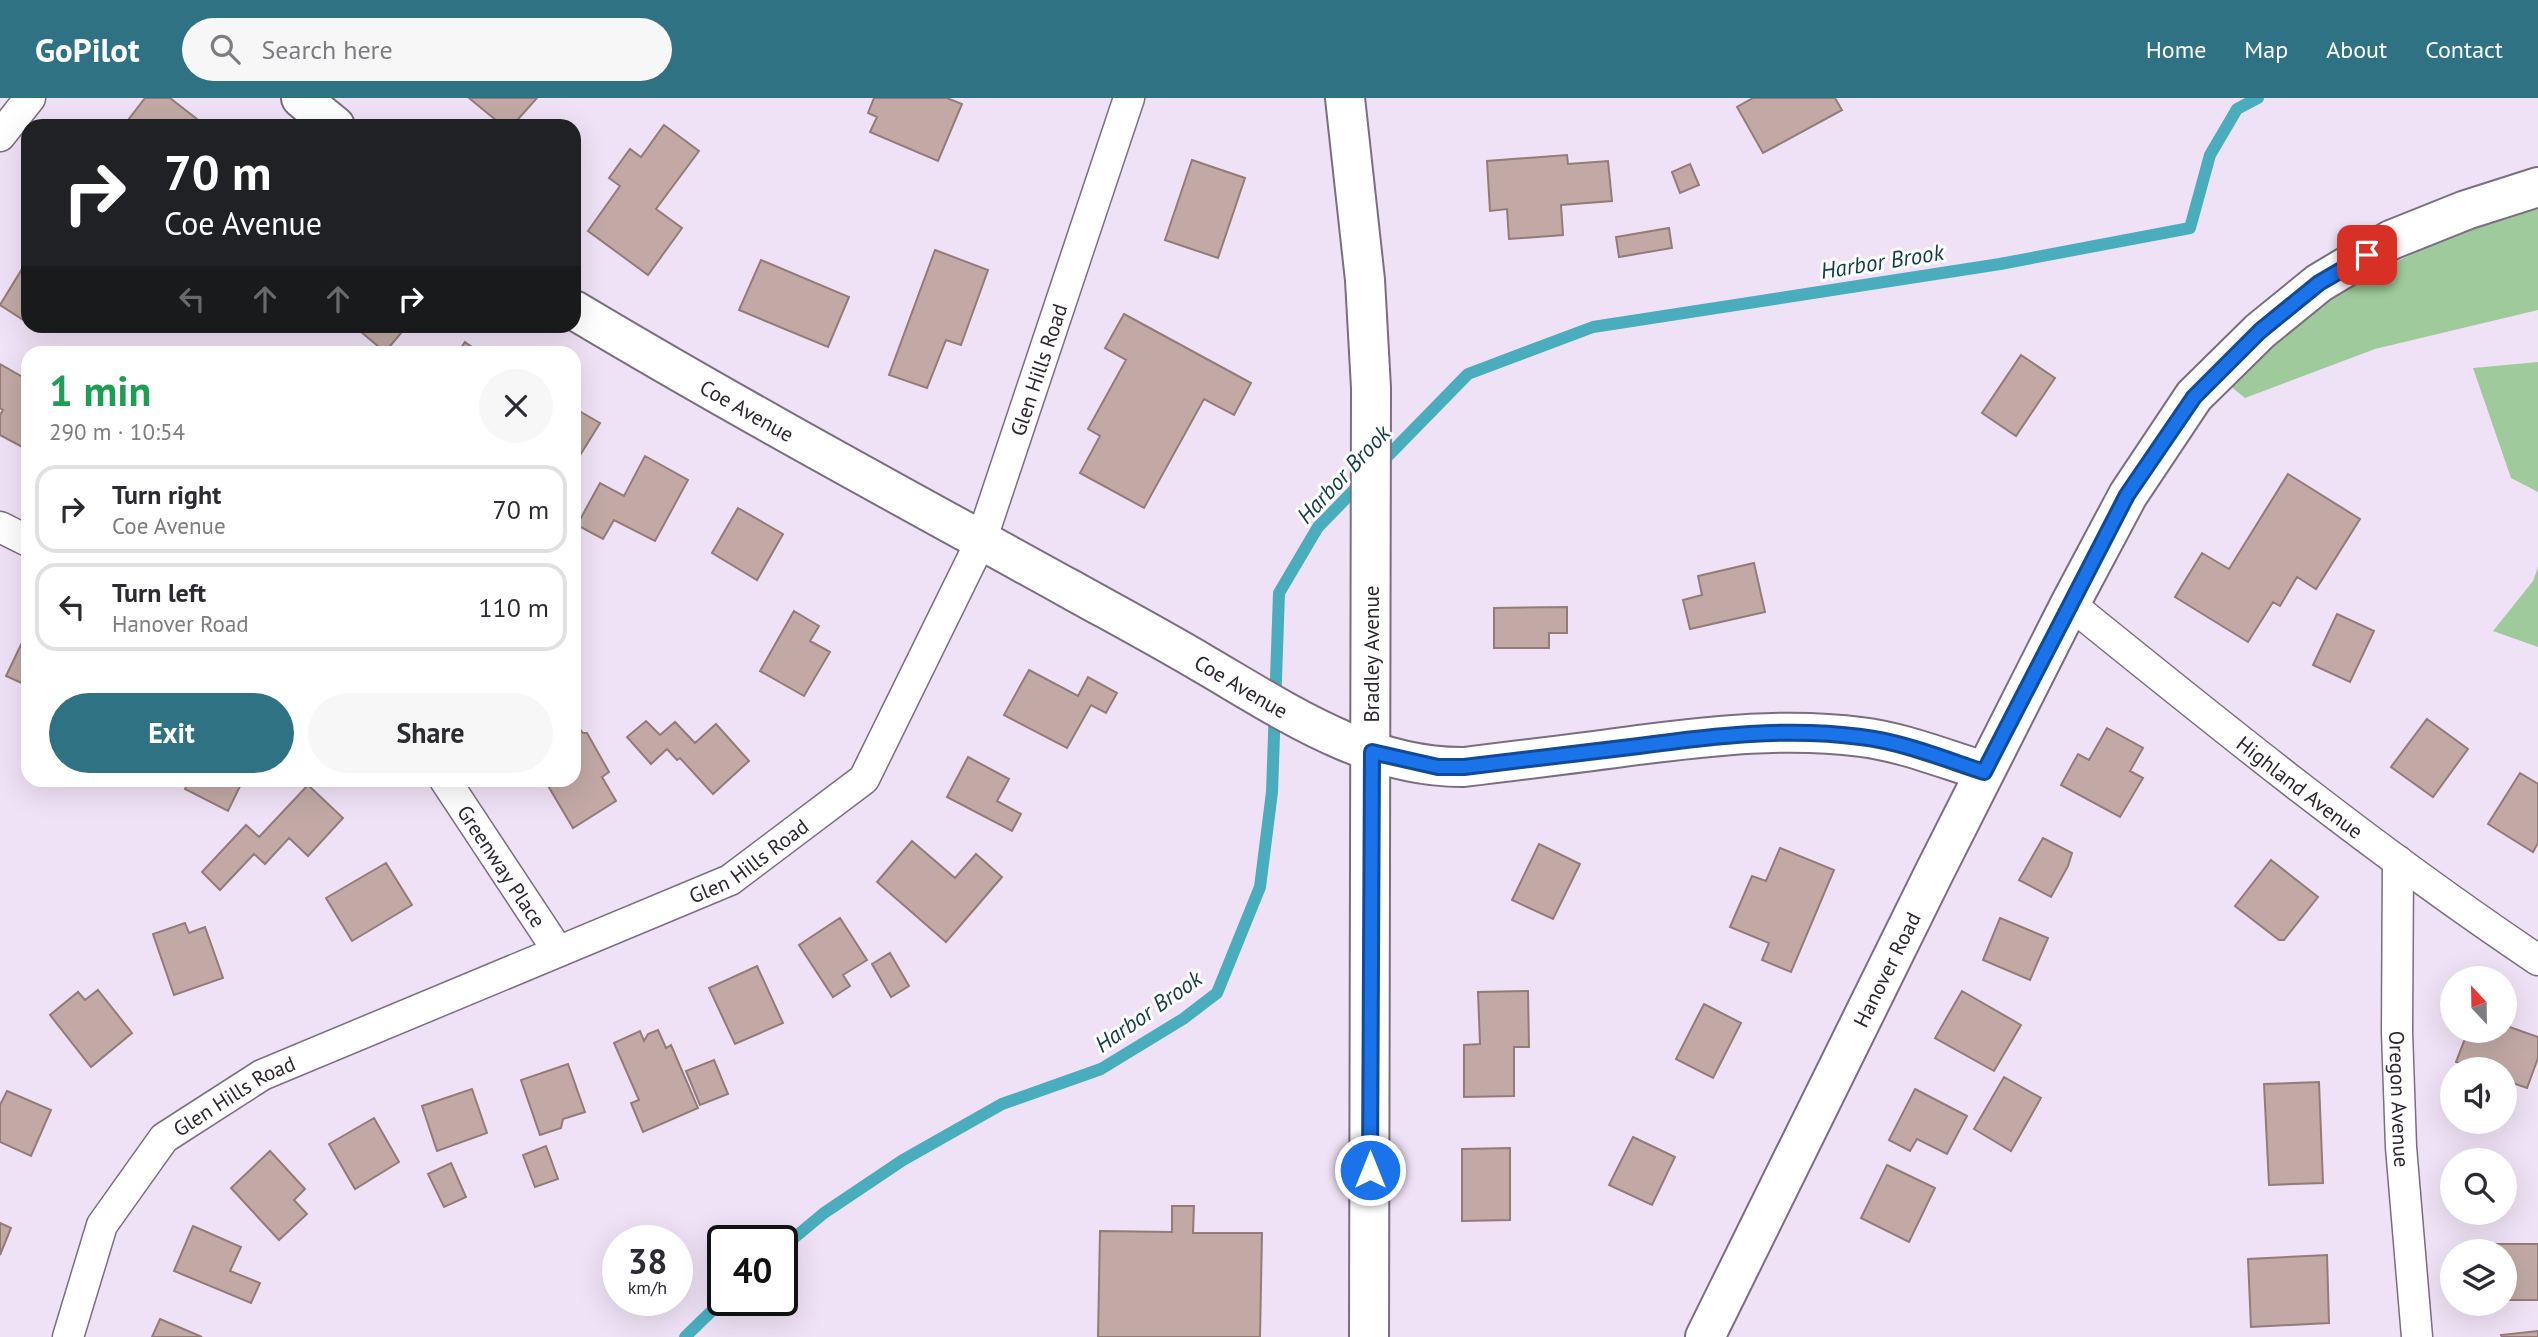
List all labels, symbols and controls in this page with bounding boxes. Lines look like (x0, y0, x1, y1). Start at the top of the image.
search box (182, 18, 672, 81)
text: GoPilot (35, 28, 140, 71)
icon: search (206, 30, 244, 68)
text: Search here (262, 33, 393, 66)
text: Home (2146, 34, 2206, 65)
text: Map (2244, 34, 2288, 65)
text: About (2326, 34, 2387, 65)
text: Contact (2425, 34, 2503, 65)
text: 70 m (164, 140, 271, 204)
icon: right (49, 147, 140, 238)
text: Coe Avenue (164, 202, 322, 244)
pin (2337, 225, 2397, 285)
icon: arrive (2348, 236, 2386, 274)
water label: Harbor Brook (1818, 237, 1947, 285)
icon: left (173, 280, 211, 318)
icon: ahead (246, 280, 284, 318)
icon: ahead (319, 280, 357, 318)
icon: right (392, 280, 430, 318)
street label: Glen Hills Road (1004, 300, 1073, 439)
text: 1 min (49, 363, 151, 418)
button: close (479, 369, 553, 443)
street label: Coe Avenue (695, 373, 799, 448)
text: 290 m · 10:54 (49, 417, 185, 446)
water label: Harbor Brook (1290, 418, 1397, 529)
text: Turn right (112, 478, 221, 511)
icon: right (53, 490, 91, 528)
text: 70 m (493, 493, 549, 526)
text: Coe Avenue (112, 511, 226, 540)
text: Turn left (112, 576, 206, 609)
street label: Bradley Avenue (1358, 585, 1385, 723)
icon: left (53, 588, 91, 626)
text: 110 m (478, 591, 549, 624)
text: Hanover Road (112, 609, 249, 638)
street label: Coe Avenue (1190, 648, 1293, 724)
button: Exit (49, 693, 294, 773)
button: Share (308, 693, 553, 773)
street label: Highland Avenue (2231, 730, 2369, 844)
street label: Greenway Place (452, 800, 552, 932)
street label: Glen Hills Road (685, 812, 814, 909)
street label: Hanover Road (1847, 907, 1926, 1031)
water label: Harbor Brook (1089, 963, 1208, 1058)
north arrow (2440, 966, 2516, 1043)
map controls (2440, 966, 2517, 1316)
street label: Oregon Avenue (2383, 1030, 2416, 1168)
street label: Glen Hills Road (168, 1049, 299, 1142)
button: sound (2440, 1057, 2517, 1134)
position arrow (1333, 1133, 1407, 1207)
button: search (2440, 1148, 2517, 1225)
speed limit sign: 40 (707, 1225, 798, 1316)
text: 38 (628, 1238, 667, 1284)
button: layers (2440, 1239, 2517, 1316)
text: km/h (628, 1276, 667, 1299)

